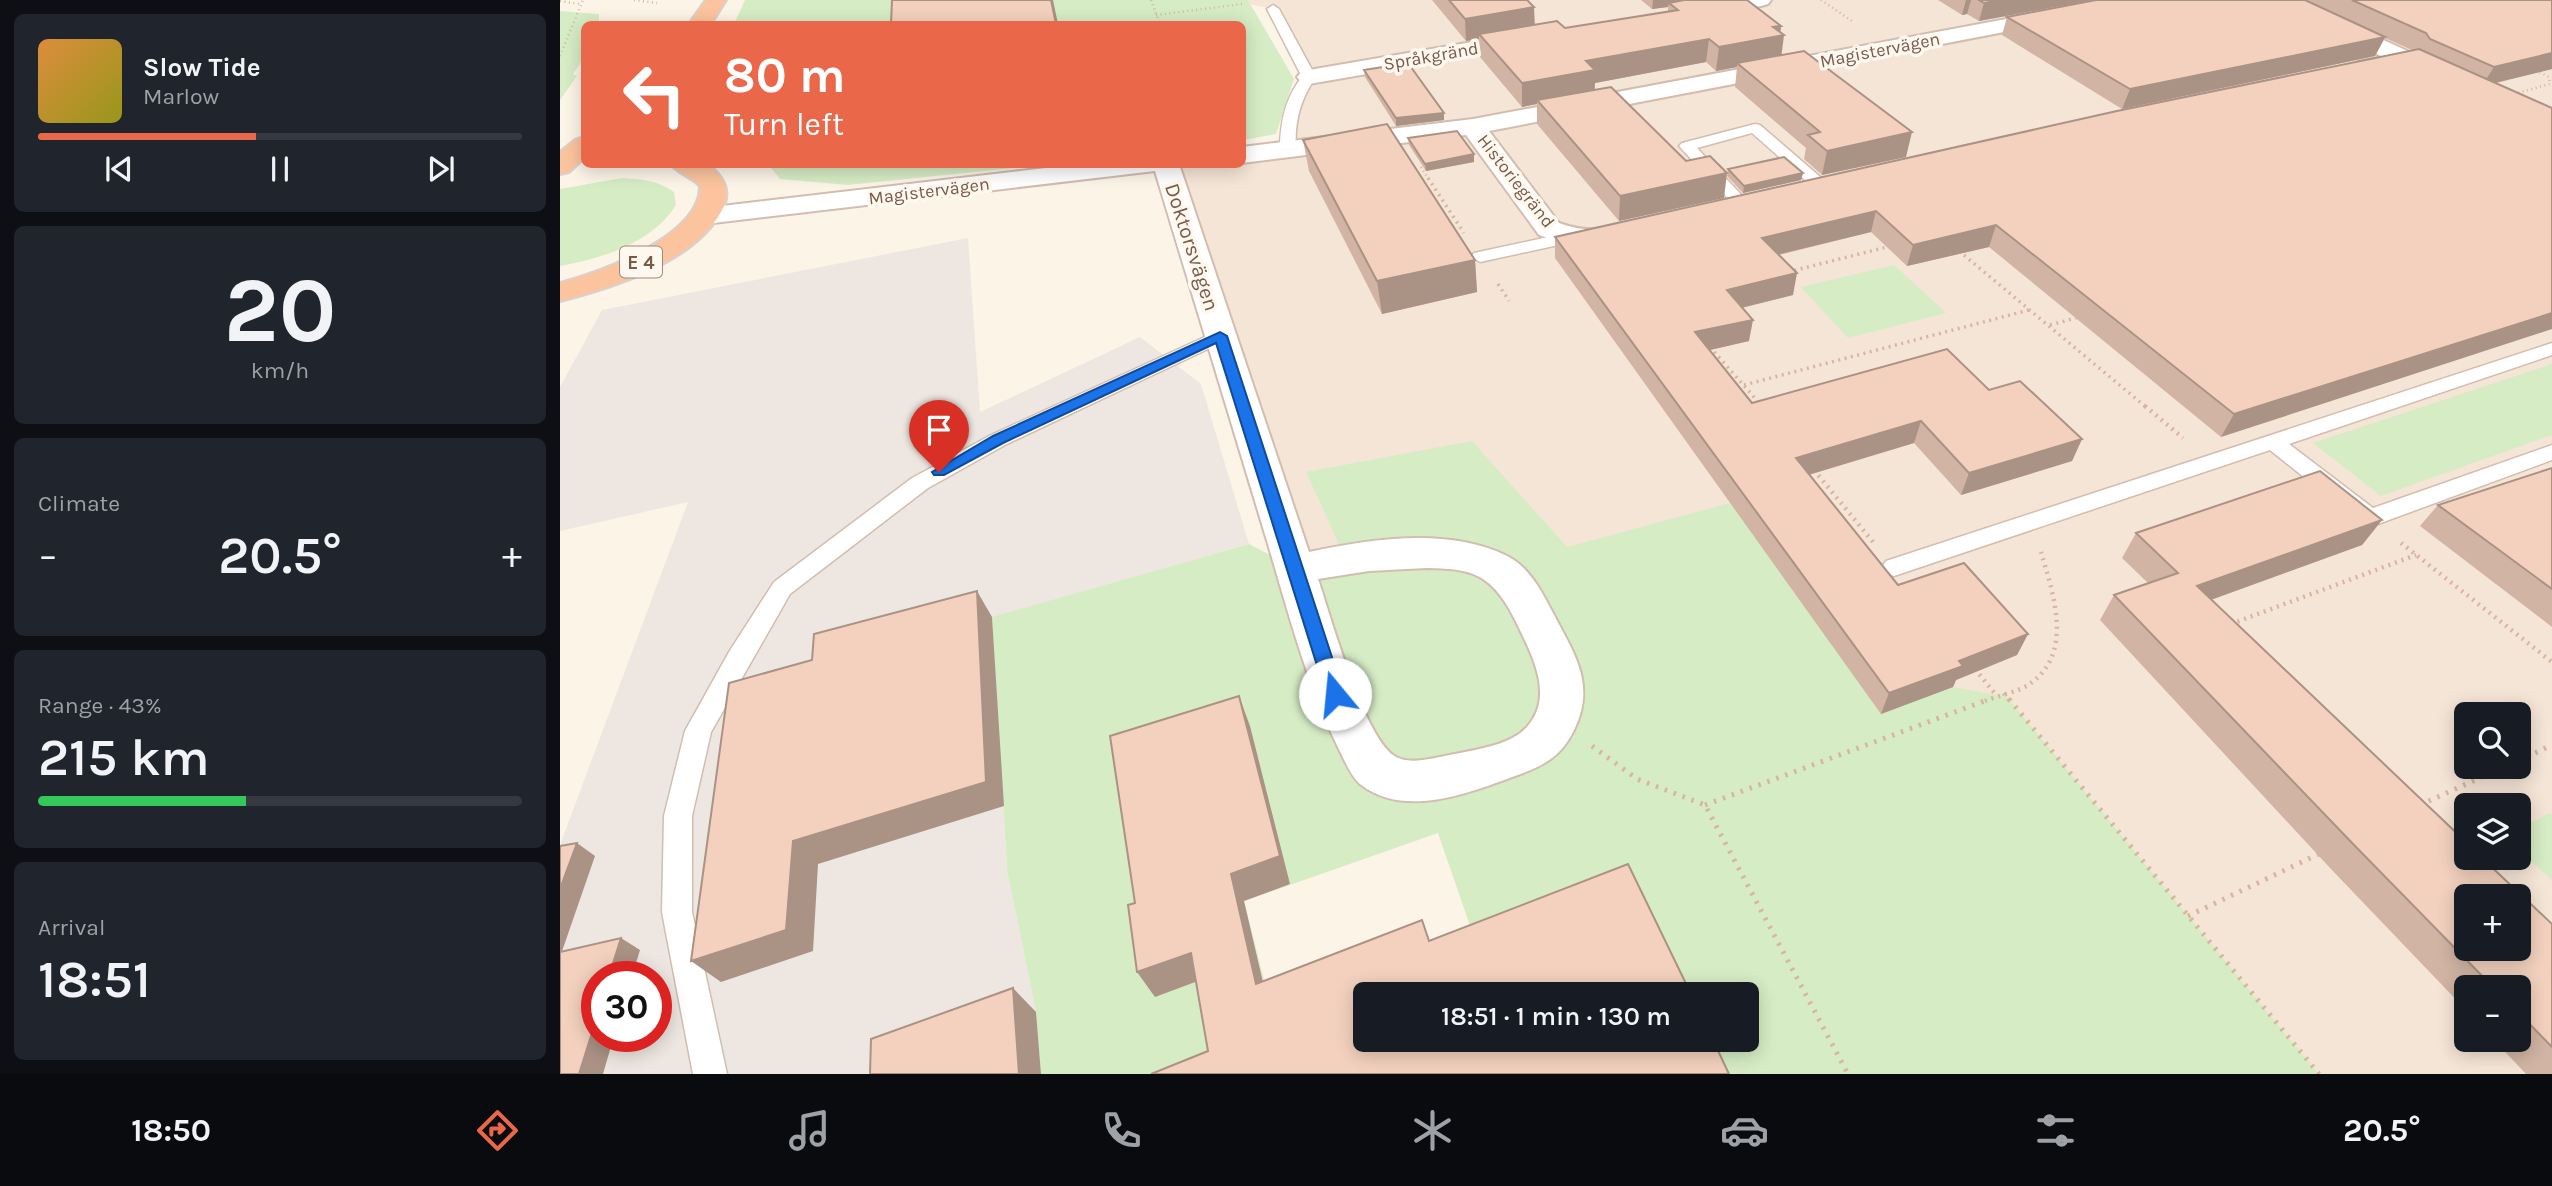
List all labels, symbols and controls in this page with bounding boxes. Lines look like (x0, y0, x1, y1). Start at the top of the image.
street label: Magistervägen (1818, 28, 1942, 72)
street label: Språkgränd (1382, 37, 1480, 75)
text: 80 m (724, 47, 846, 104)
icon: left (609, 49, 700, 140)
text: Slow Tide (143, 52, 261, 83)
text: Marlow (143, 83, 219, 110)
text: Turn left (724, 106, 844, 143)
street label: Historiegränd (1473, 130, 1559, 232)
icon: previous (100, 150, 138, 188)
icon: pause (261, 150, 299, 188)
icon: next (422, 150, 460, 188)
street label: Magistervägen (867, 173, 991, 209)
street label: Doktorsvägen (1160, 180, 1224, 314)
road number: E 4 (620, 246, 662, 278)
text: 20 (224, 258, 336, 364)
text: km/h (251, 357, 309, 384)
pin (909, 400, 969, 472)
icon: arrive (920, 411, 958, 449)
text: Climate (38, 490, 120, 517)
text: 20.5° (218, 525, 342, 586)
text: − (38, 533, 58, 578)
text: + (502, 533, 522, 578)
position arrow (1298, 657, 1372, 731)
text: Range · 43% (38, 692, 162, 719)
map controls (2454, 702, 2531, 1052)
button: search (2454, 702, 2531, 779)
text: 215 km (38, 727, 210, 788)
button: layers (2454, 793, 2531, 870)
button: + (2454, 884, 2531, 961)
text: Arrival (38, 914, 105, 941)
text: 18:51 (38, 949, 151, 1010)
speed limit sign: 30 (581, 961, 672, 1052)
button: − (2454, 975, 2531, 1052)
text: 18:51 · 1 min · 130 m (1441, 1001, 1671, 1032)
icon: directions (473, 1106, 522, 1155)
icon: music (785, 1106, 834, 1155)
icon: phone (1097, 1106, 1146, 1155)
icon: climate (1408, 1106, 1457, 1155)
icon: car (1720, 1106, 1769, 1155)
icon: filters (2031, 1106, 2080, 1155)
text: 18:50 (131, 1112, 211, 1149)
text: 20.5° (2343, 1112, 2421, 1149)

